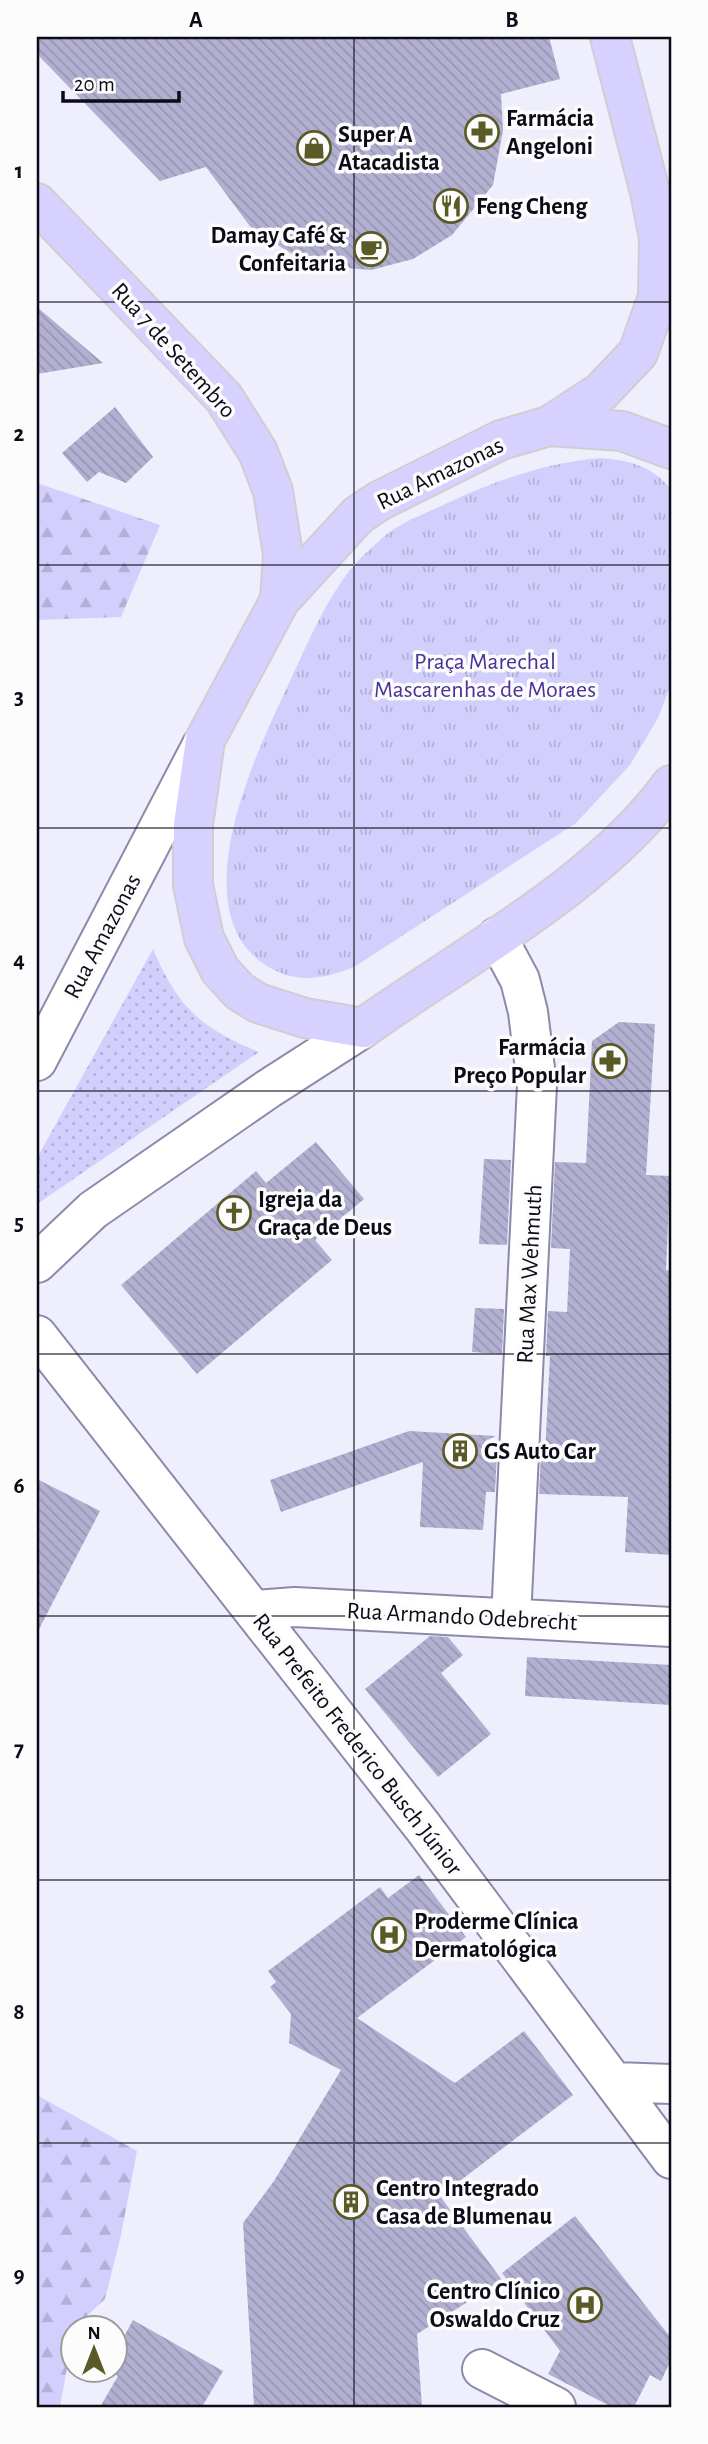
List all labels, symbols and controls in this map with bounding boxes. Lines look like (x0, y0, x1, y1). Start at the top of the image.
text: A (189, 9, 203, 32)
text: B (505, 9, 519, 32)
scale bar (63, 60, 178, 104)
text: 20 m (74, 74, 115, 95)
place label: Farmácia Angeloni (506, 107, 594, 159)
pharmacy icon: Farmácia Angeloni (463, 113, 501, 151)
place label: Super A Atacadista (338, 123, 440, 175)
shop icon: Super A Atacadista (295, 129, 333, 167)
text: 1 (15, 160, 23, 183)
restaurant icon: Feng Cheng (432, 187, 470, 225)
place label: Feng Cheng (476, 195, 588, 219)
place label: Damay Café & Confeitaria (210, 224, 346, 276)
cafe icon: Damay Café & Confeitaria (352, 230, 390, 268)
street label: Rua 7 de Setembro (107, 278, 240, 423)
text: 2 (14, 423, 25, 446)
street label: Rua Amazonas (373, 433, 507, 515)
park label: Praça Marechal Mascarenhas de Moraes (374, 650, 596, 702)
text: 3 (14, 686, 24, 709)
street label: Rua Amazonas (60, 870, 146, 1003)
text: 4 (13, 949, 25, 972)
place label: Farmácia Preço Popular (453, 1036, 587, 1088)
pharmacy icon: Farmácia Preço Popular (591, 1042, 629, 1080)
street label: Rua Max Wehmuth (513, 1184, 547, 1364)
place label: Igreja da Graça de Deus (258, 1188, 392, 1240)
church icon: Igreja da Graça de Deus (215, 1194, 253, 1232)
text: 5 (14, 1212, 24, 1235)
building icon: GS Auto Car (441, 1432, 479, 1470)
place label: GS Auto Car (484, 1440, 597, 1464)
text: 6 (13, 1475, 25, 1498)
street label: Rua Armando Odebrecht (346, 1599, 578, 1635)
street label: Rua Prefeito Frederico Busch Júnior (248, 1609, 467, 1880)
text: 7 (14, 1738, 24, 1761)
place label: Proderme Clínica Dermatológica (414, 1910, 579, 1962)
hospital icon: Proderme Clínica Dermatológica (370, 1916, 408, 1954)
text: 8 (13, 2001, 25, 2024)
place label: Centro Integrado Casa de Blumenau (376, 2177, 552, 2229)
building icon: Centro Integrado Casa de Blumenau (332, 2183, 370, 2221)
text: 9 (13, 2264, 25, 2287)
place label: Centro Clínico Oswaldo Cruz (427, 2280, 560, 2332)
hospital icon: Centro Clínico Oswaldo Cruz (566, 2286, 604, 2324)
north arrow (60, 2314, 130, 2384)
text: N (87, 2324, 101, 2343)

